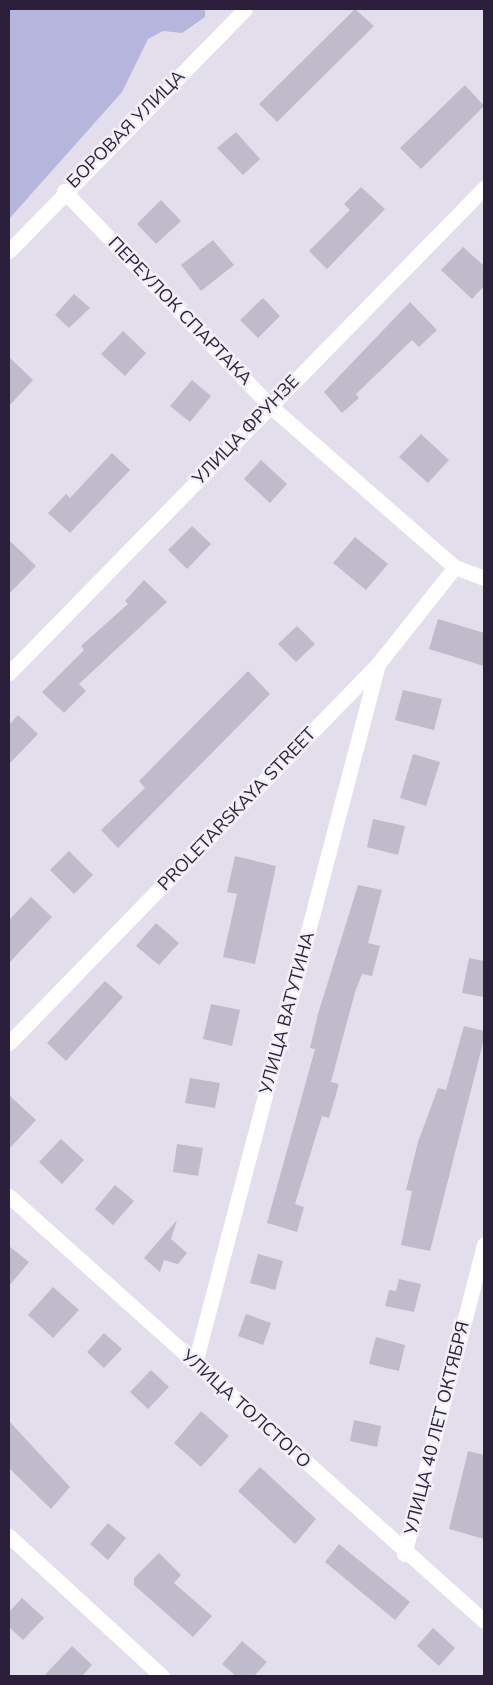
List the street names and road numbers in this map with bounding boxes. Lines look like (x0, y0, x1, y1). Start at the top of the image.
street label: БОРОВАЯ УЛИЦА (62, 65, 190, 193)
street label: ПЕРЕУЛОК СПАРТАКА (104, 232, 256, 390)
street label: УЛИЦА ФРУНЗЕ (188, 371, 304, 489)
street label: PROLETARSKAYA STREET (153, 723, 321, 895)
street label: УЛИЦА ВАТУТИНА (255, 929, 319, 1097)
street label: УЛИЦА 40 ЛЕТ ОКТЯБРЯ (400, 1319, 474, 1537)
street label: УЛИЦА ТОЛСТОГО (177, 1345, 315, 1473)

